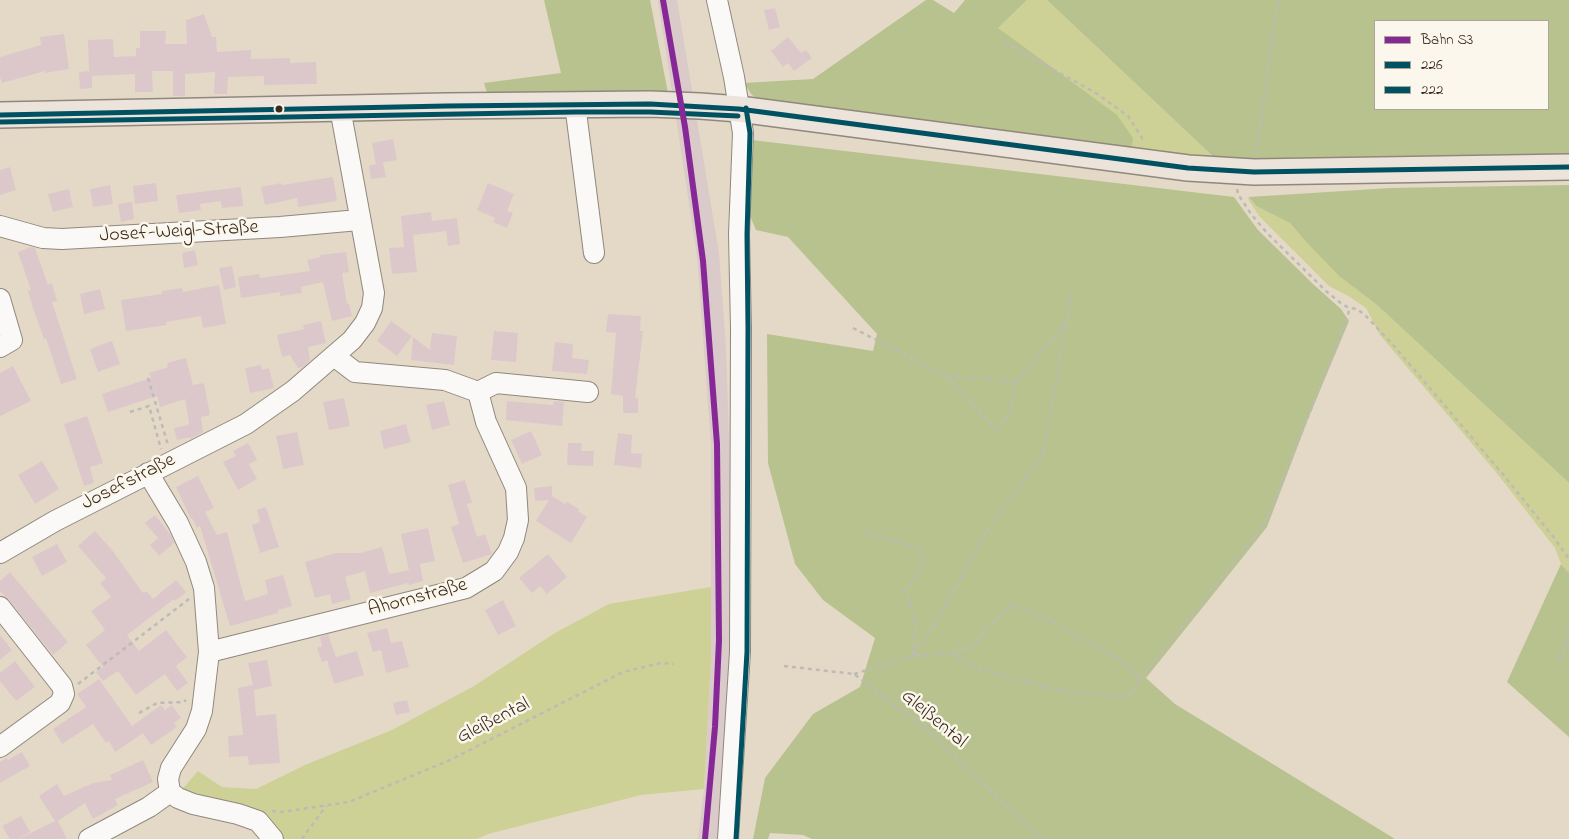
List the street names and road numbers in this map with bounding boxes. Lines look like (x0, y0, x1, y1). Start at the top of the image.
street label: Josef-Weigl-Straße (99, 217, 259, 249)
street label: Josefstraße (78, 449, 180, 517)
street label: Ahornstraße (366, 574, 470, 624)
street label: Gleißental (895, 686, 971, 754)
street label: Gleißental (454, 693, 534, 751)

